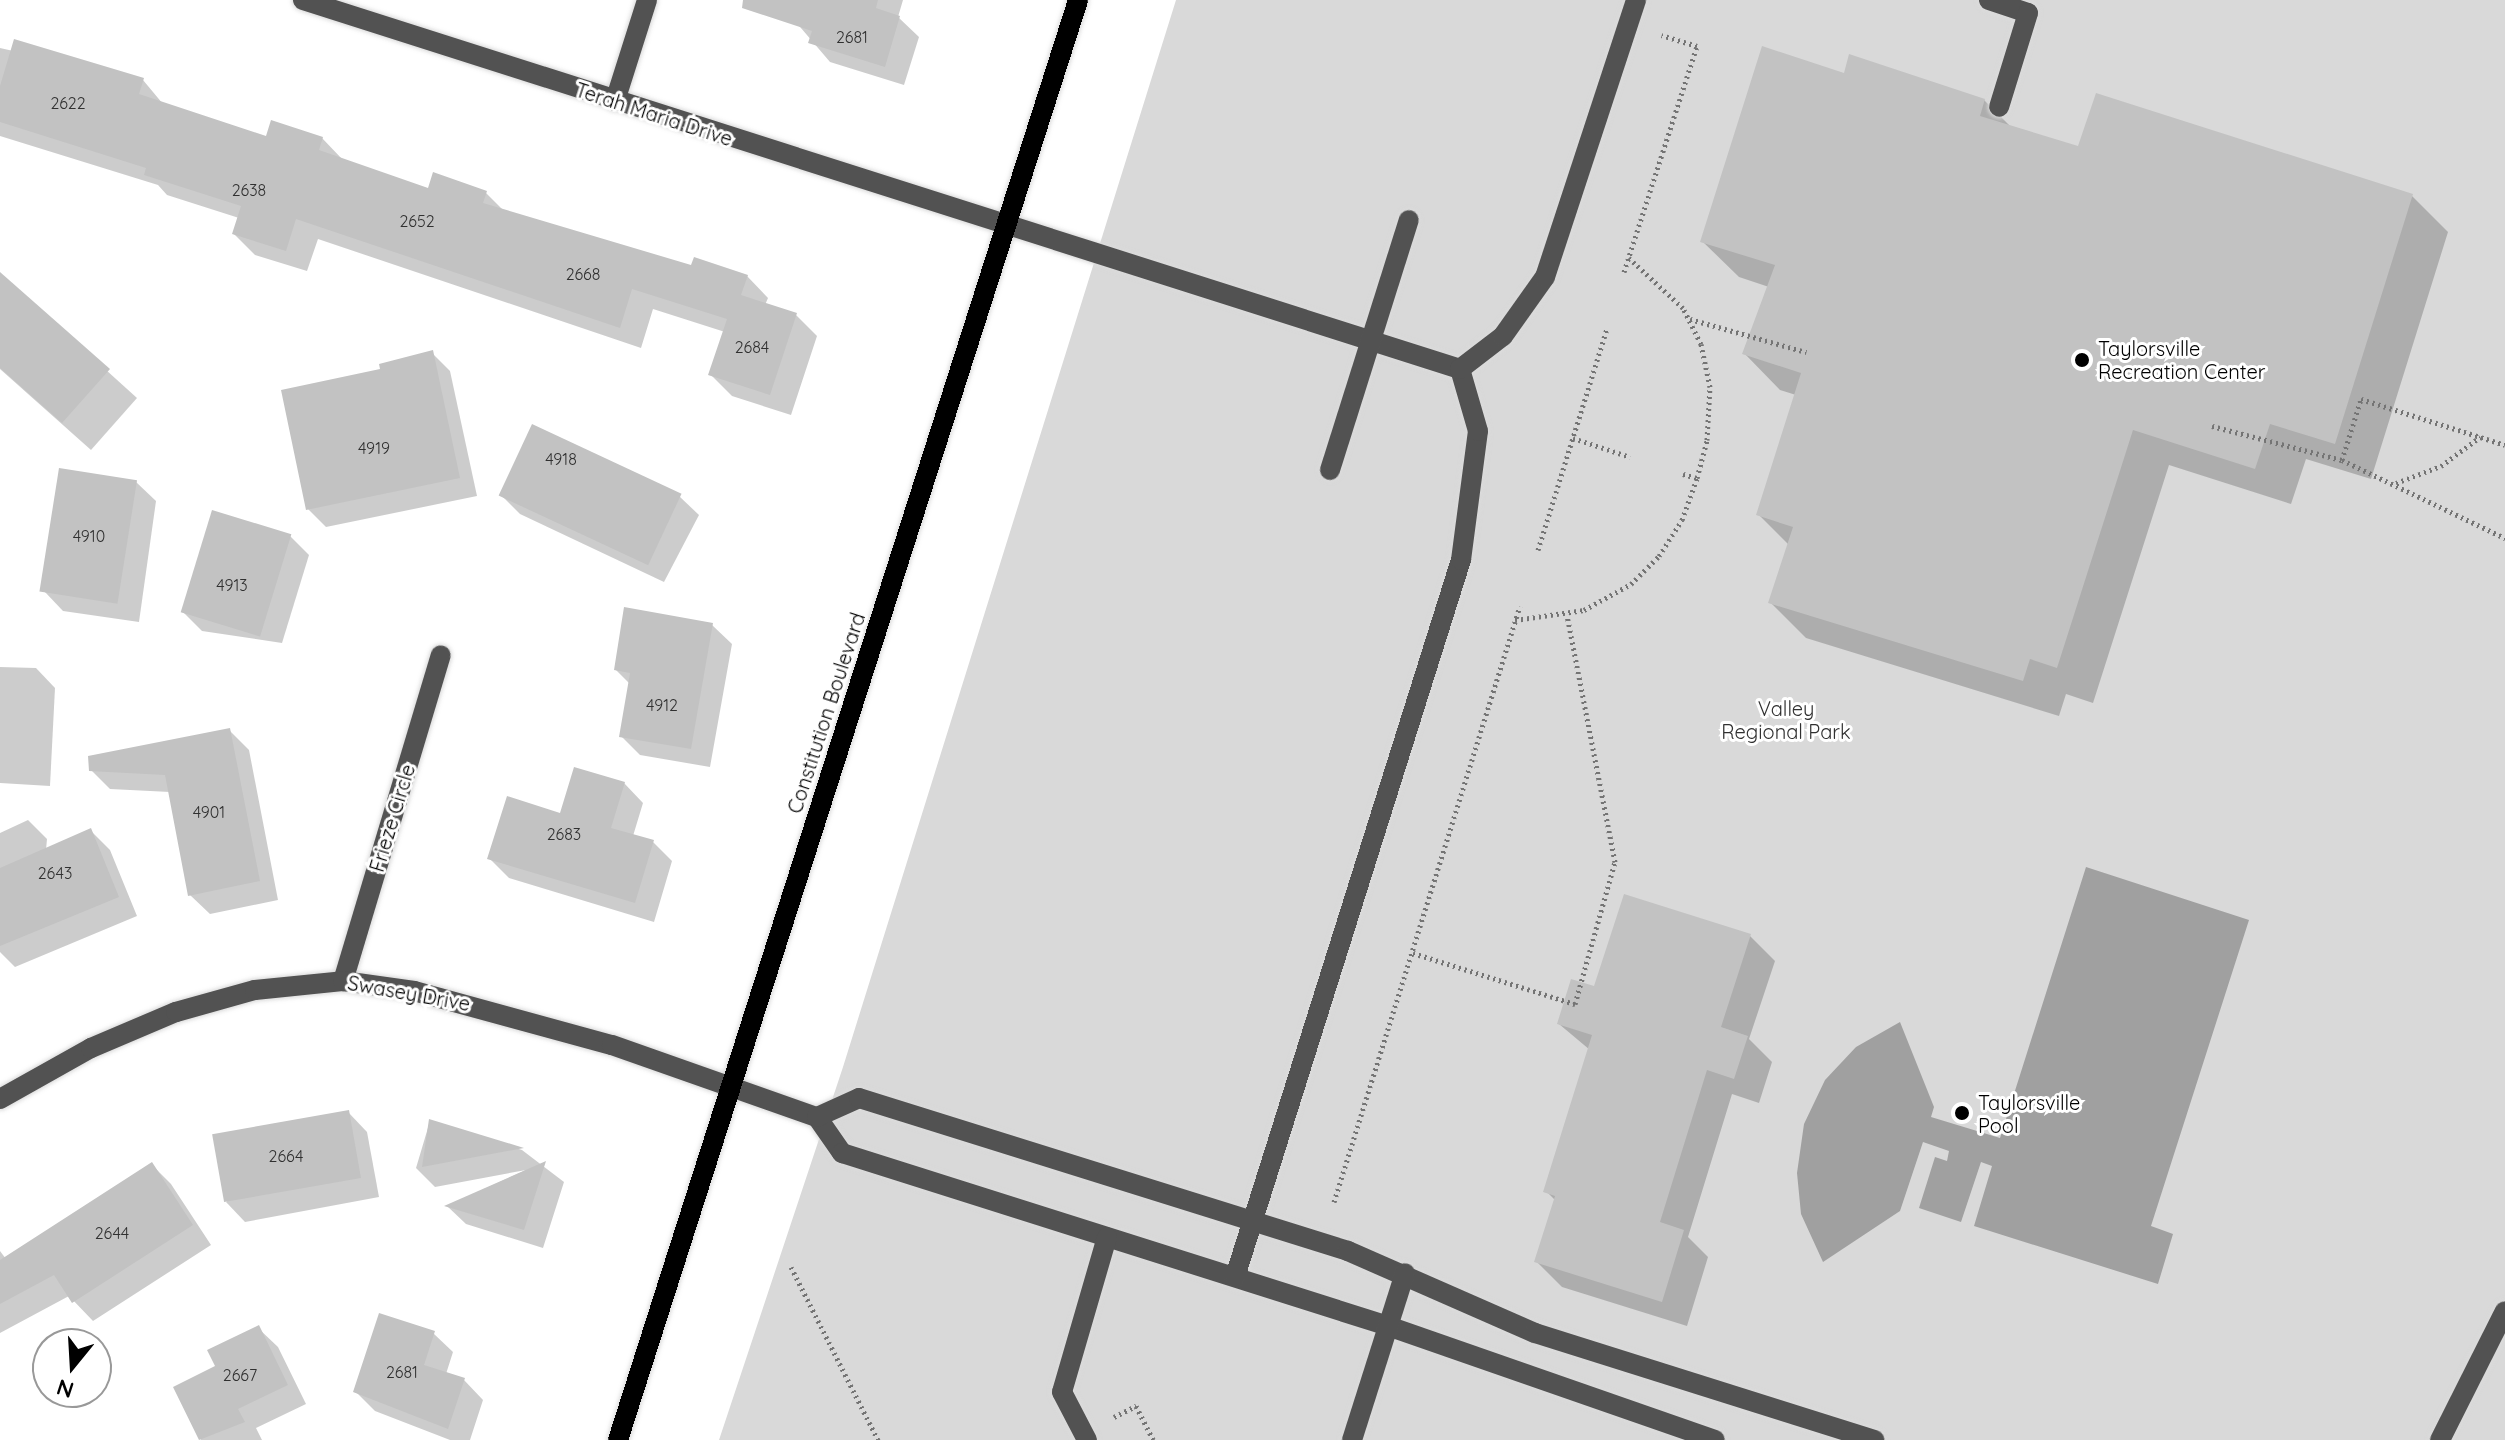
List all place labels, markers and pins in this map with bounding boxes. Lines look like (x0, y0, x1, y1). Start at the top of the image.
place label: Taylorsville Recreation Center (2098, 336, 2265, 383)
marker: Taylorsville Recreation Center (2073, 351, 2091, 369)
place label: Taylorsville Pool (1978, 1090, 2080, 1137)
marker: Taylorsville Pool (1953, 1104, 1971, 1122)

